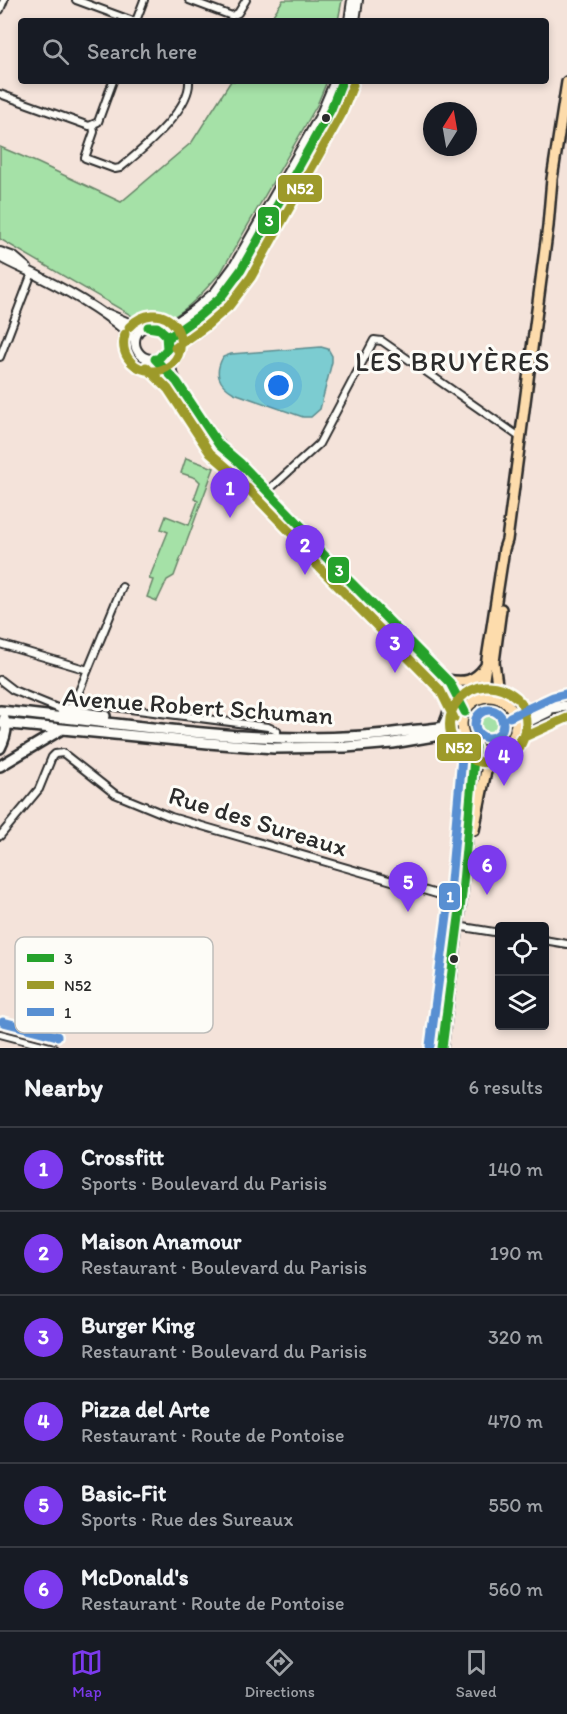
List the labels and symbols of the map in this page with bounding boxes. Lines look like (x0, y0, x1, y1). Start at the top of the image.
north arrow (423, 102, 477, 156)
unlabelled marker (320, 112, 332, 124)
line badge: N52 (277, 174, 323, 203)
text: N52 (286, 179, 314, 198)
line badge: 3 (257, 206, 280, 235)
text: 3 (265, 211, 274, 230)
district label: LES BRUYÈRES (355, 345, 551, 378)
your location (264, 371, 293, 400)
pin: 1 (210, 468, 250, 518)
pin: 2 (286, 526, 324, 575)
line badge: 3 (327, 556, 350, 584)
text: 3 (335, 561, 344, 580)
pin: 3 (376, 624, 414, 673)
street label: Avenue Robert Schuman (61, 681, 335, 731)
line badge: N52 (436, 733, 482, 762)
pin: 4 (484, 736, 524, 786)
text: N52 (445, 738, 473, 757)
street label: Rue des Sureaux (165, 779, 351, 863)
pin: 6 (468, 846, 506, 895)
pin: 5 (388, 862, 428, 912)
line badge: 1 (438, 882, 461, 911)
text: 1 (446, 887, 454, 906)
legend (15, 937, 213, 1033)
text: 3 (64, 949, 73, 968)
unlabelled marker (448, 953, 460, 965)
text: N52 (64, 976, 92, 995)
text: 1 (64, 1003, 72, 1022)

